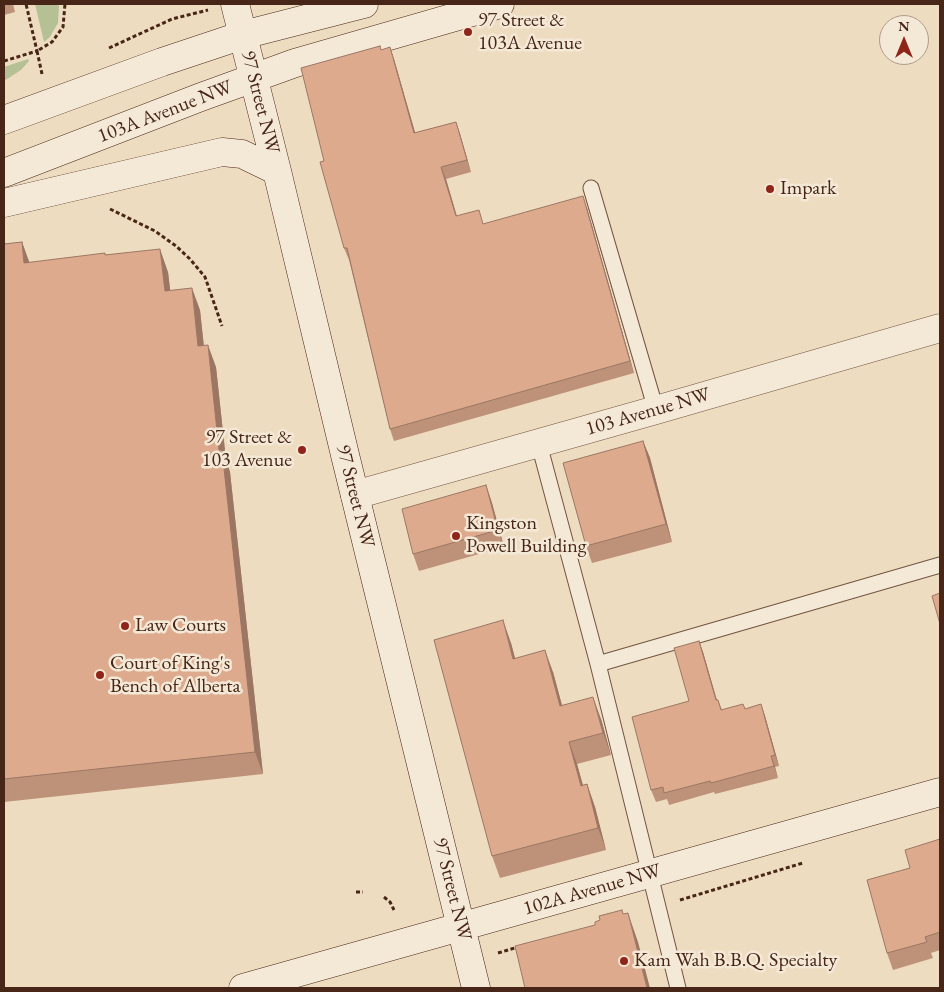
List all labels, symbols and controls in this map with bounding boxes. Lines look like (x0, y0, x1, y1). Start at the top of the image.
place label: 97 Street & 103A Avenue (478, 9, 582, 56)
north arrow (879, 15, 929, 65)
text: N (898, 17, 910, 35)
marker: 97 Street & 103A Avenue (462, 26, 474, 38)
street label: 97 Street NW (236, 48, 284, 156)
street label: 103A Avenue NW (94, 75, 236, 149)
place label: Impark (780, 177, 836, 201)
marker: Impark (764, 183, 776, 195)
street label: 103 Avenue NW (583, 383, 713, 441)
place label: 97 Street & 103 Avenue (202, 426, 292, 473)
street label: 97 Street NW (331, 442, 379, 550)
marker: 97 Street & 103 Avenue (296, 444, 308, 456)
place label: Kingston Powell Building (466, 512, 586, 559)
marker: Kingston Powell Building (450, 530, 462, 542)
place label: Law Courts (135, 614, 226, 638)
marker: Law Courts (119, 620, 131, 632)
place label: Court of King's Bench of Alberta (110, 652, 240, 699)
marker: Court of King's Bench of Alberta (94, 669, 106, 681)
street label: 97 Street NW (428, 835, 476, 943)
street label: 102A Avenue NW (520, 859, 664, 921)
place label: Kam Wah B.B.Q. Specialty (634, 949, 837, 973)
marker: Kam Wah B.B.Q. Specialty (618, 955, 630, 967)

